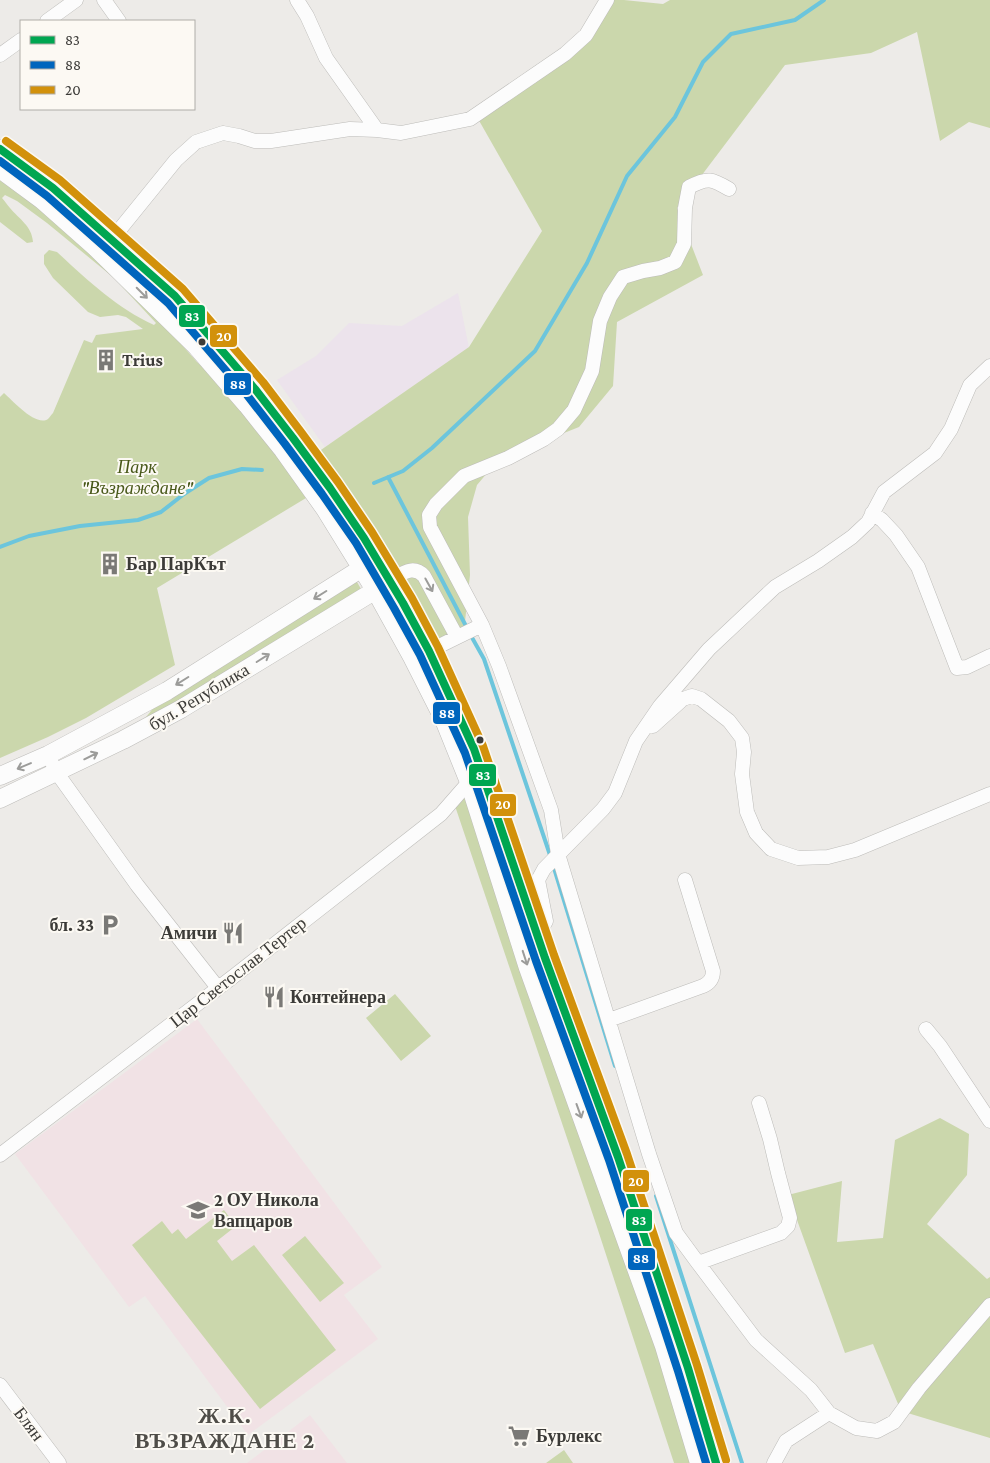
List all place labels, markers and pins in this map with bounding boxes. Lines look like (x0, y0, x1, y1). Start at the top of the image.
unlabelled marker (197, 337, 207, 347)
building icon: Trius (93, 347, 119, 373)
place label: Trius (122, 350, 163, 370)
building icon: Бар ПарКът (97, 551, 123, 577)
place label: Бар ПарКът (126, 554, 226, 574)
unlabelled marker (475, 735, 485, 745)
parking icon: бл. 33 (97, 912, 123, 938)
place label: бл. 33 (49, 915, 94, 935)
restaurant icon: Амичи (220, 920, 246, 946)
place label: Амичи (161, 923, 217, 943)
restaurant icon: Контейнера (261, 984, 287, 1010)
place label: Контейнера (290, 987, 386, 1007)
place label: 2 ОУ Никола Вапцаров (214, 1190, 319, 1231)
school or university icon: 2 ОУ Никола Вапцаров (185, 1197, 211, 1223)
supermarket icon: Бурлекс (506, 1423, 532, 1449)
place label: Бурлекс (536, 1426, 602, 1446)

